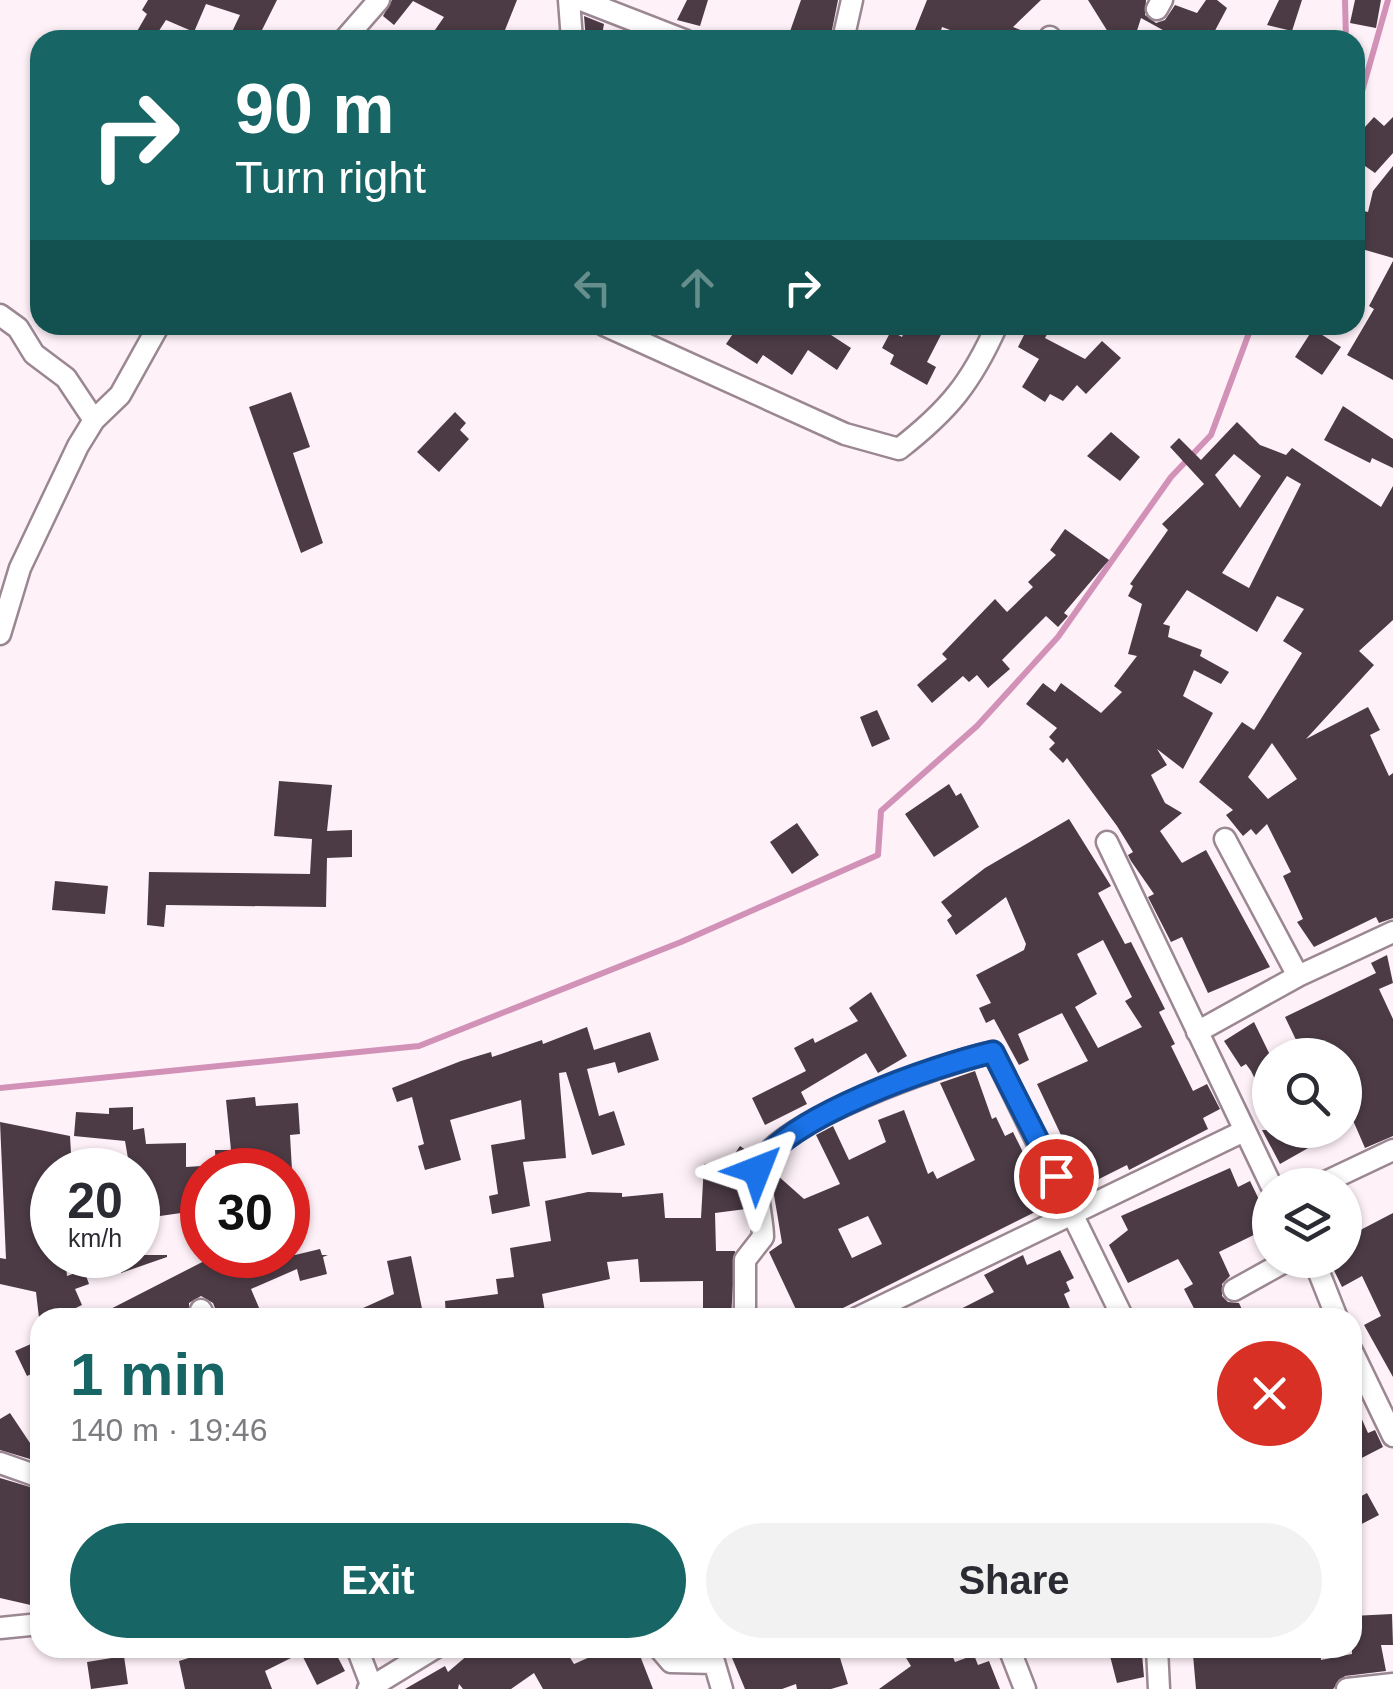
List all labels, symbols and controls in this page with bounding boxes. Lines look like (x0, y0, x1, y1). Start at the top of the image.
icon: right (70, 70, 200, 200)
text: 90 m (235, 70, 395, 148)
text: Turn right (235, 152, 426, 203)
icon: left (565, 260, 620, 315)
icon: ahead (670, 260, 725, 315)
icon: right (775, 260, 830, 315)
map controls (1252, 1038, 1362, 1278)
button: search (1252, 1038, 1362, 1148)
position arrow (705, 1118, 809, 1222)
pin (1014, 1134, 1099, 1219)
speed limit sign: 30 (180, 1148, 310, 1278)
icon: arrive (1029, 1149, 1084, 1204)
button: layers (1252, 1168, 1362, 1278)
text: 20 (67, 1173, 123, 1229)
text: km/h (68, 1224, 122, 1252)
text: 1 min (70, 1341, 227, 1408)
button: close (1217, 1341, 1322, 1446)
text: 140 m · 19:46 (70, 1412, 267, 1448)
button: Exit (70, 1523, 686, 1638)
button: Share (706, 1523, 1322, 1638)

